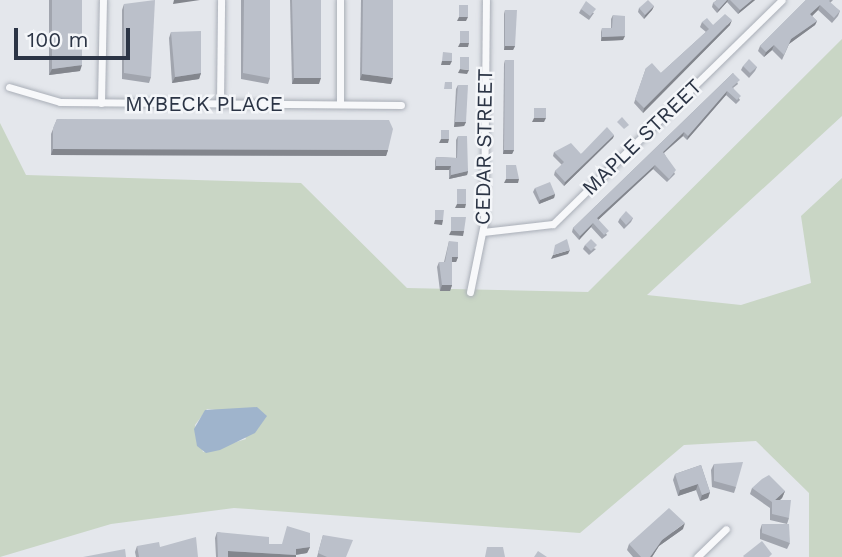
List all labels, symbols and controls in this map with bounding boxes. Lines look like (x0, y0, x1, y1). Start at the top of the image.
scale bar (18, 14, 133, 58)
text: 100 m (27, 27, 89, 52)
street label: CEDAR STREET (470, 69, 498, 225)
street label: MAPLE STREET (577, 74, 707, 200)
street label: MYBECK PLACE (125, 91, 283, 117)

